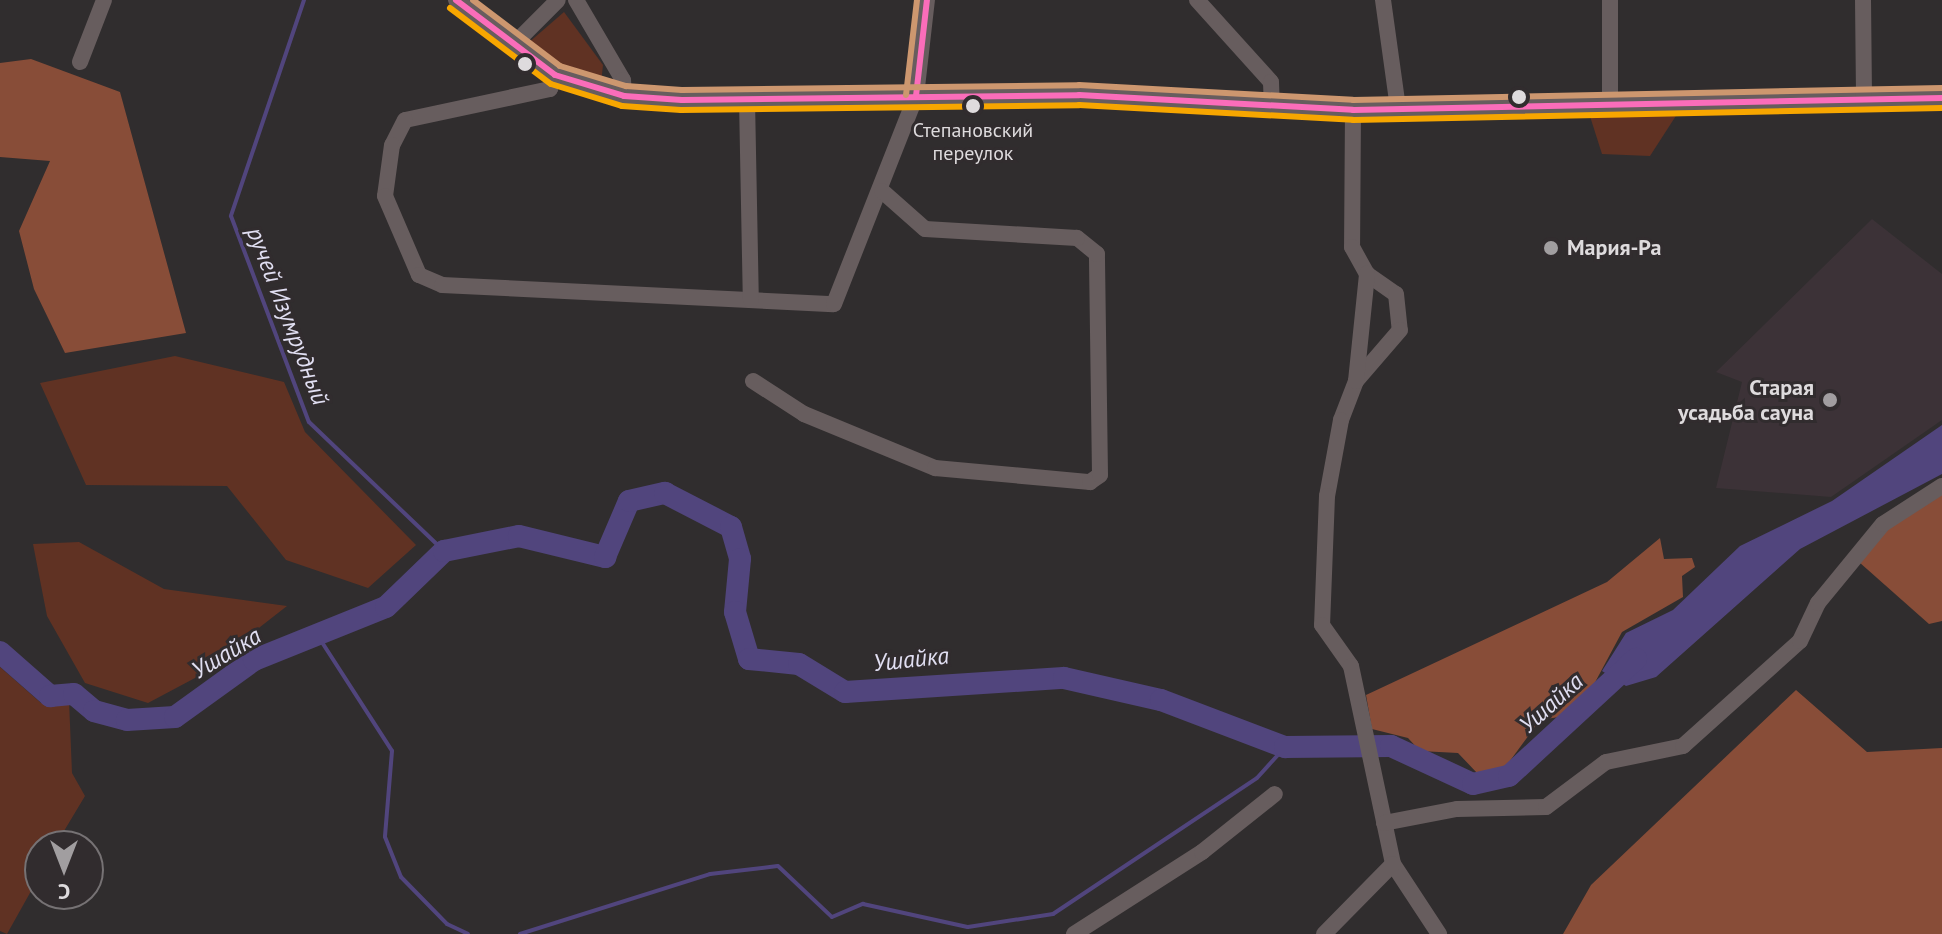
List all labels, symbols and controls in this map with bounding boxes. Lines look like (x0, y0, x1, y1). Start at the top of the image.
unlabelled marker (517, 56, 533, 72)
unlabelled marker (1511, 89, 1527, 105)
marker: Степановский переулок (965, 98, 981, 114)
place label: Степановский переулок (913, 118, 1033, 165)
water label: ручей Изумрудный (241, 223, 335, 409)
place label: Мария-Ра (1567, 235, 1661, 261)
marker: Мария-Ра (1542, 239, 1560, 257)
place label: Старая усадьба сауна (1678, 374, 1814, 426)
marker: Старая усадьба сауна (1821, 391, 1839, 409)
water label: Ушайка (186, 621, 266, 685)
water label: Ушайка (872, 641, 950, 677)
water label: Ушайка (1513, 667, 1589, 739)
north arrow (24, 830, 104, 910)
text: С (58, 878, 70, 906)

